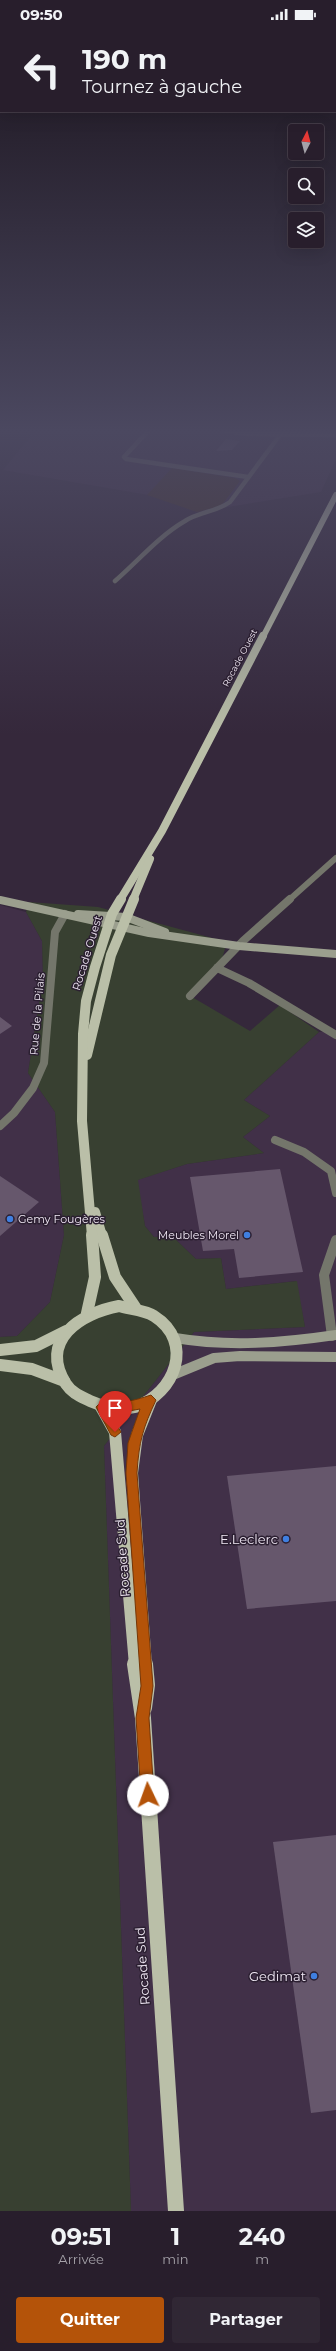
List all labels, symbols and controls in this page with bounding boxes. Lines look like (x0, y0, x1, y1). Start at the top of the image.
text: 09:50 (20, 5, 63, 24)
text: 190 m (82, 42, 167, 76)
icon: left (16, 44, 68, 96)
text: Tournez à gauche (82, 76, 242, 98)
north arrow (288, 124, 324, 160)
map controls (288, 124, 324, 248)
button: search (288, 168, 324, 204)
button: layers (288, 212, 324, 248)
street label: Rocade Ouest (220, 627, 259, 688)
street label: Rocade Ouest (69, 913, 105, 992)
street label: Rue de la Pilais (26, 972, 48, 1056)
place label: Gemy Fougères (18, 1212, 106, 1226)
marker: Gemy Fougères (5, 1214, 15, 1224)
place label: Meubles Morel (158, 1228, 239, 1242)
marker: Meubles Morel (242, 1230, 252, 1240)
pin (98, 1391, 132, 1432)
icon: arrive (104, 1397, 126, 1419)
street label: Rocade Sud (111, 1518, 133, 1598)
place label: E.Leclerc (220, 1531, 278, 1547)
marker: E.Leclerc (281, 1534, 291, 1544)
position arrow (127, 1774, 169, 1816)
street label: Rocade Sud (131, 1926, 153, 2006)
place label: Gedimat (249, 1968, 306, 1984)
marker: Gedimat (309, 1971, 319, 1981)
text: 09:51 (50, 2222, 112, 2251)
text: 1 (171, 2222, 180, 2251)
text: 240 (239, 2222, 286, 2251)
text: Arrivée (58, 2251, 104, 2267)
text: min (162, 2251, 188, 2267)
text: m (255, 2251, 269, 2267)
button: Quitter (16, 2297, 164, 2343)
button: Partager (172, 2297, 320, 2343)

